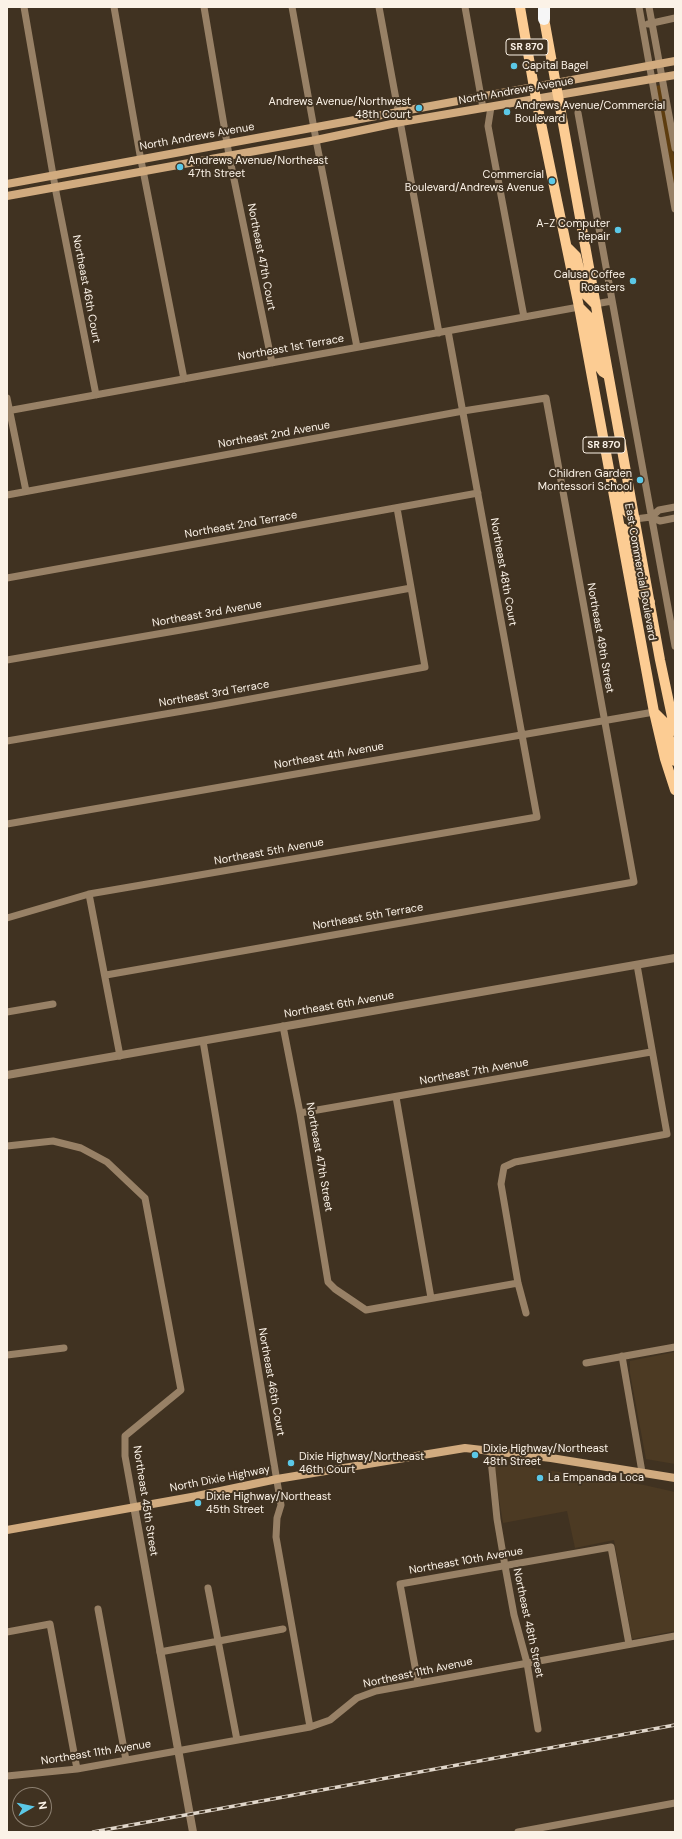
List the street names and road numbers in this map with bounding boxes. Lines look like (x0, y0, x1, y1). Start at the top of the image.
road number: SR 870 (506, 39, 548, 55)
street label: North Andrews Avenue (458, 74, 574, 108)
street label: North Andrews Avenue (139, 120, 255, 154)
street label: Northeast 47th Court (244, 202, 278, 312)
street label: Northeast 46th Court (69, 234, 103, 344)
street label: Northeast 1st Terrace (237, 332, 345, 364)
street label: Northeast 2nd Avenue (217, 419, 331, 451)
road number: SR 870 (583, 437, 625, 453)
street label: East Commercial Boulevard (621, 502, 659, 642)
street label: Northeast 2nd Terrace (184, 509, 298, 541)
street label: Northeast 48th Court (487, 517, 519, 627)
street label: Northeast 49th Street (584, 582, 616, 694)
street label: Northeast 3rd Avenue (151, 598, 263, 630)
street label: Northeast 3rd Terrace (158, 678, 270, 710)
street label: Northeast 4th Avenue (273, 740, 385, 772)
street label: Northeast 5th Avenue (213, 836, 325, 868)
street label: Northeast 5th Terrace (312, 901, 424, 933)
street label: Northeast 6th Avenue (283, 989, 395, 1021)
street label: Northeast 7th Avenue (418, 1056, 530, 1088)
street label: Northeast 47th Street (303, 1101, 335, 1213)
street label: Northeast 46th Court (255, 1327, 287, 1437)
street label: Northeast 45th Street (130, 1445, 160, 1557)
street label: North Dixie Highway (169, 1463, 271, 1495)
street label: Northeast 10th Avenue (408, 1544, 524, 1578)
street label: Northeast 48th Street (510, 1567, 546, 1679)
street label: Northeast 11th Avenue (362, 1655, 474, 1691)
street label: Northeast 11th Avenue (40, 1738, 152, 1768)

